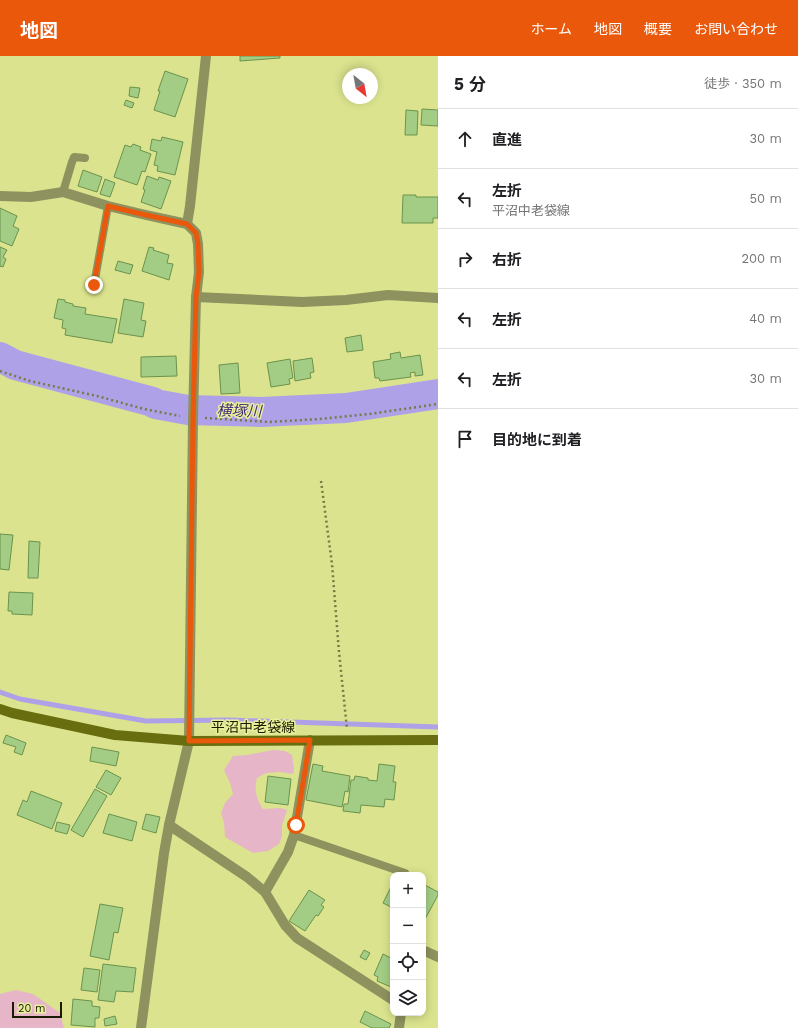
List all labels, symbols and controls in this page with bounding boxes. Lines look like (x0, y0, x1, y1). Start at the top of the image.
text: 地図 (20, 19, 58, 42)
text: ホーム (530, 21, 572, 37)
text: 地図 (594, 21, 622, 37)
text: 概要 (644, 21, 672, 37)
text: お問い合わせ (694, 21, 778, 37)
north arrow (342, 68, 378, 104)
text: 5 分 (454, 74, 486, 94)
text: 徒歩 · 350 m (704, 76, 782, 91)
icon: ahead (454, 128, 476, 150)
text: 直進 (492, 131, 522, 149)
text: 30 m (750, 131, 782, 146)
text: 左折 (492, 182, 522, 200)
icon: left (454, 188, 476, 210)
text: 50 m (750, 191, 782, 206)
text: 平沼中老袋線 (492, 203, 570, 218)
icon: right (454, 248, 476, 270)
text: 右折 (492, 251, 522, 269)
text: 200 m (741, 251, 782, 266)
route end (85, 276, 103, 294)
icon: left (454, 308, 476, 330)
text: 左折 (492, 311, 522, 329)
text: 40 m (749, 311, 782, 326)
icon: left (454, 368, 476, 390)
text: 左折 (492, 371, 522, 389)
text: 30 m (750, 371, 782, 386)
water label: 横塚川 (216, 402, 264, 420)
icon: arrive (454, 428, 476, 450)
text: 目的地に到着 (492, 431, 582, 449)
street label: 平沼中老袋線 (211, 719, 295, 735)
route start (287, 816, 305, 834)
map controls (390, 872, 426, 1016)
button: + (390, 872, 426, 908)
button: − (390, 908, 426, 944)
button: locate (390, 944, 426, 980)
button: layers (390, 980, 426, 1016)
scale bar (12, 1000, 62, 1019)
text: 20 m (18, 1002, 46, 1015)

